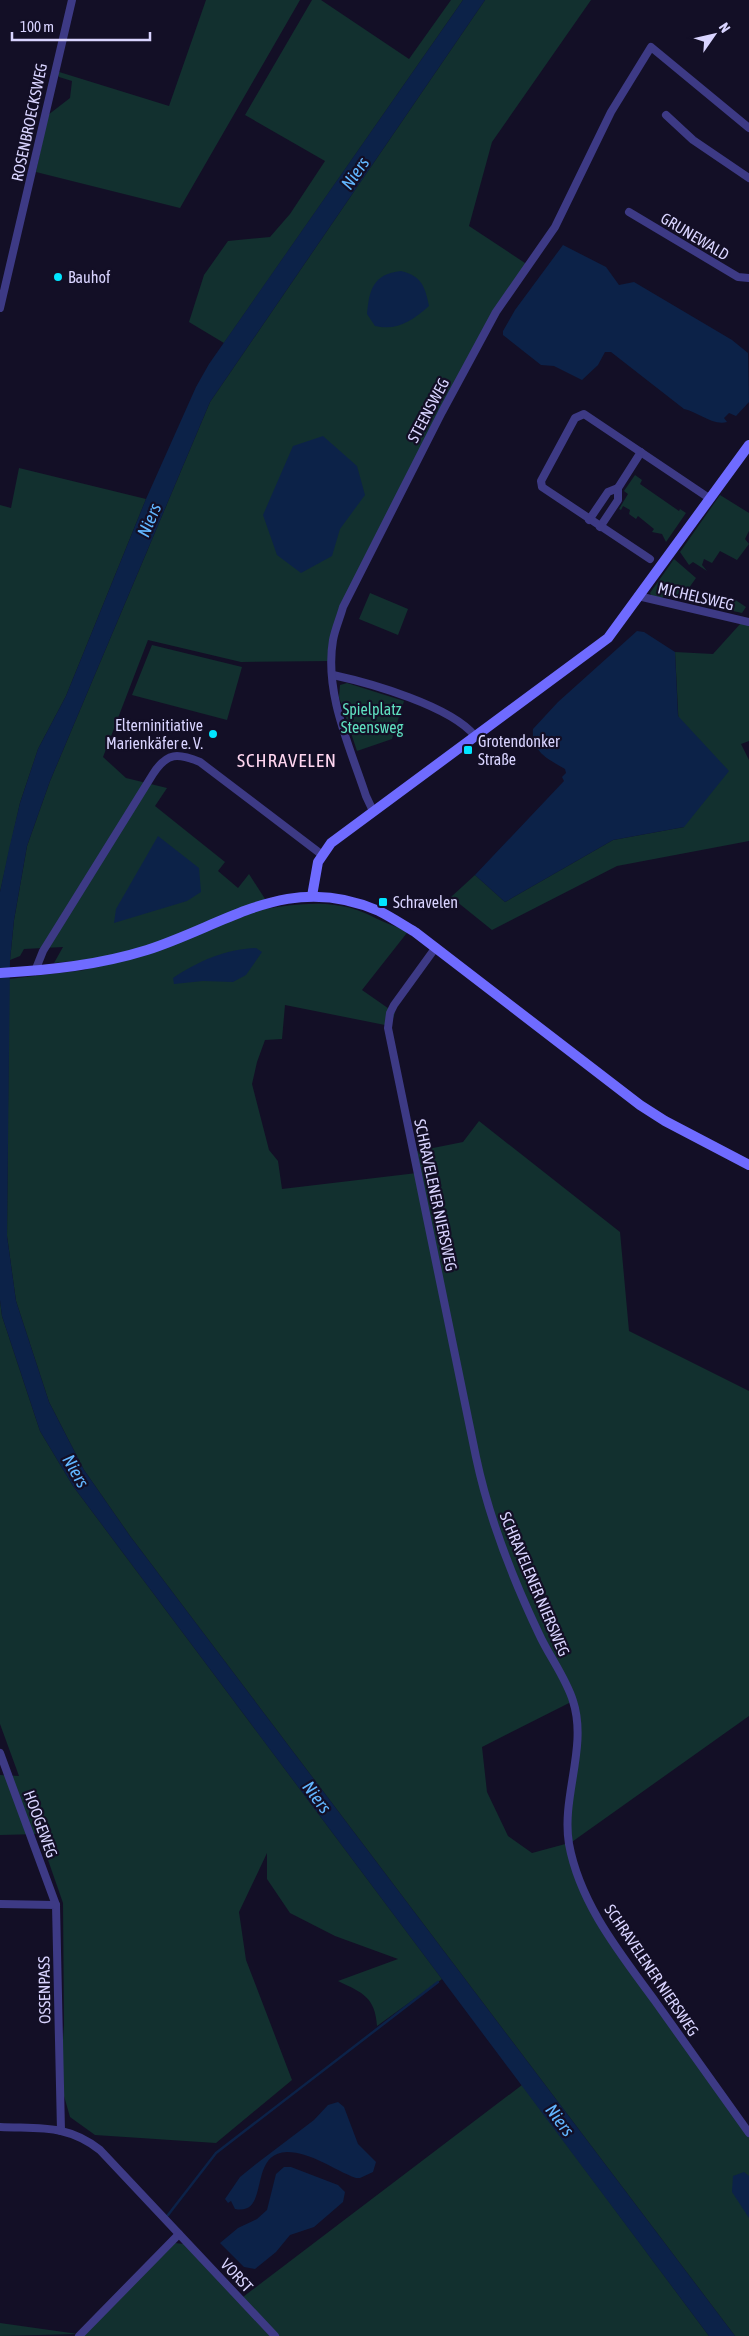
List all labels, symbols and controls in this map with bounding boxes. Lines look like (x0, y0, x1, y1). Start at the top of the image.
scale bar (12, 10, 150, 42)
north arrow (689, 10, 739, 60)
text: 100 m (20, 18, 54, 35)
text: N (716, 20, 734, 36)
street label: ROSENBROECKSWEG (8, 61, 50, 183)
water label: Niers (336, 153, 374, 193)
street label: GRUNEWALD (658, 209, 732, 263)
place label: Bauhof (68, 268, 111, 286)
marker: Bauhof (52, 271, 64, 283)
street label: STEENSWEG (404, 375, 452, 445)
water label: Niers (133, 500, 165, 540)
street label: MICHELSWEG (656, 578, 736, 614)
park label: Spielplatz Steensweg (341, 700, 403, 737)
place label: Elterninitiative Marienkäfer e. V. (106, 716, 203, 752)
marker: Elterninitiative Marienkäfer e. V. (207, 728, 219, 740)
place label: Grotendonker Straße (478, 732, 560, 768)
marker: Grotendonker Straße (462, 744, 474, 756)
district label: SCHRAVELEN (237, 749, 337, 771)
place label: Schravelen (393, 893, 458, 911)
marker: Schravelen (377, 896, 389, 908)
street label: SCHRAVELENER NIERSWEG (411, 1117, 461, 1273)
water label: Niers (58, 1451, 94, 1491)
street label: SCHRAVELENER NIERSWEG (496, 1509, 574, 1659)
water label: Niers (298, 1777, 336, 1817)
street label: HOOGEWEG (21, 1788, 61, 1860)
street label: SCHRAVELENER NIERSWEG (601, 1901, 703, 2039)
street label: OSSENPASS (34, 1956, 54, 2024)
water label: Niers (541, 2100, 579, 2140)
street label: VORST (217, 2255, 257, 2295)

